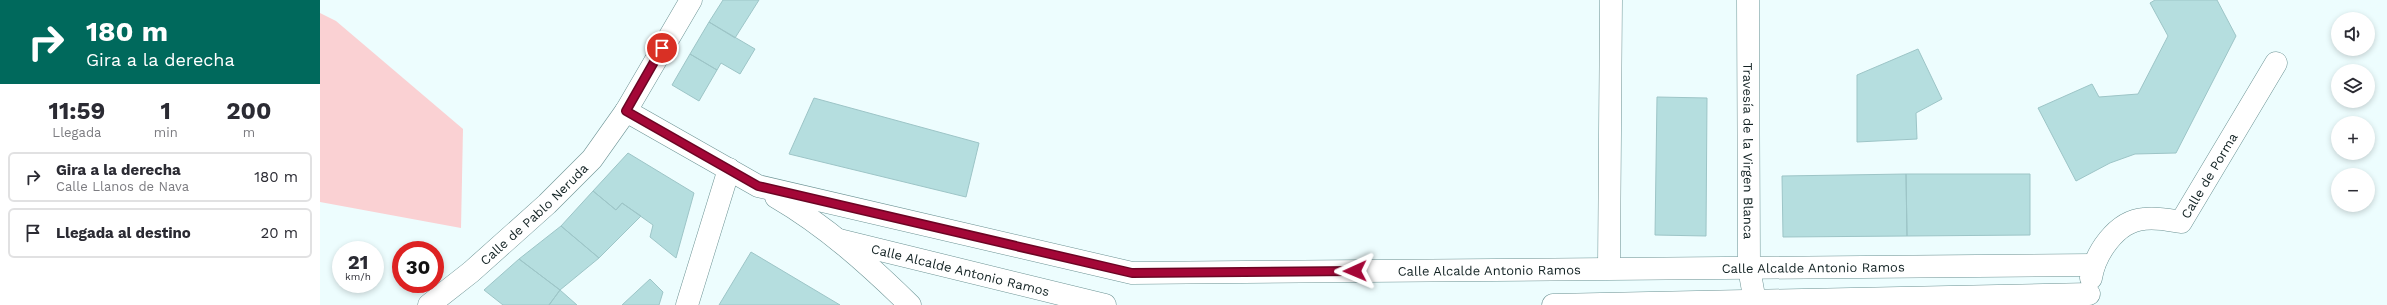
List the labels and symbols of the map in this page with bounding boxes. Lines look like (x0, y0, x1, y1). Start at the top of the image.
pin (645, 31, 679, 65)
street label: Travesía de la Virgen Blanca (1740, 63, 1756, 240)
street label: Calle de Porma (2178, 130, 2241, 221)
street label: Calle de Pablo Neruda (477, 160, 592, 268)
speed limit sign: 30 (392, 241, 444, 293)
street label: Calle Alcalde Antonio Ramos (870, 241, 1051, 299)
position arrow (1334, 250, 1376, 292)
street label: Calle Alcalde Antonio Ramos (1722, 260, 1905, 276)
street label: Calle Alcalde Antonio Ramos (1398, 262, 1581, 279)

